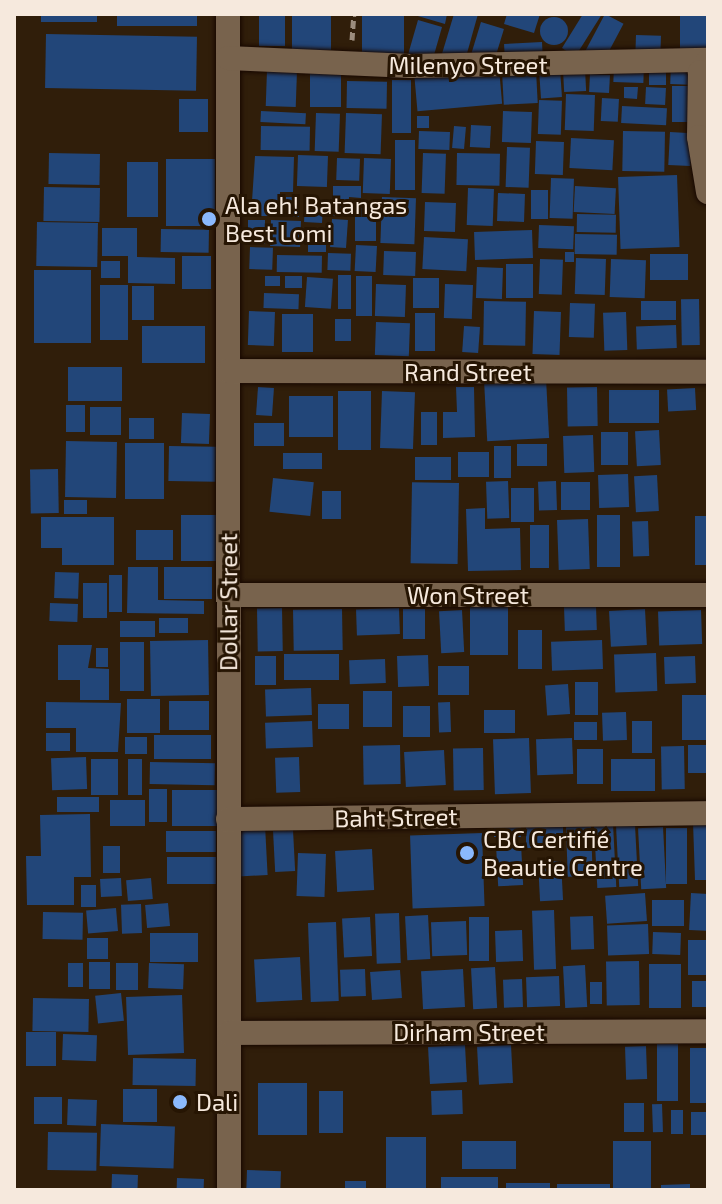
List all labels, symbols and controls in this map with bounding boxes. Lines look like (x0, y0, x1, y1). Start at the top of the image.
street label: Milenyo Street (388, 51, 548, 79)
place label: Ala eh! Batangas Best Lomi (225, 191, 407, 247)
marker: Ala eh! Batangas Best Lomi (200, 210, 218, 228)
street label: Rand Street (404, 358, 532, 386)
street label: Dollar Street (214, 533, 242, 671)
street label: Won Street (407, 581, 529, 609)
street label: Baht Street (334, 802, 458, 832)
place label: CBC Certifié Beautie Centre (483, 825, 643, 881)
marker: CBC Certifié Beautie Centre (458, 844, 476, 862)
street label: Dirham Street (393, 1018, 545, 1046)
place label: Dali (196, 1088, 238, 1116)
marker: Dali (171, 1093, 189, 1111)

